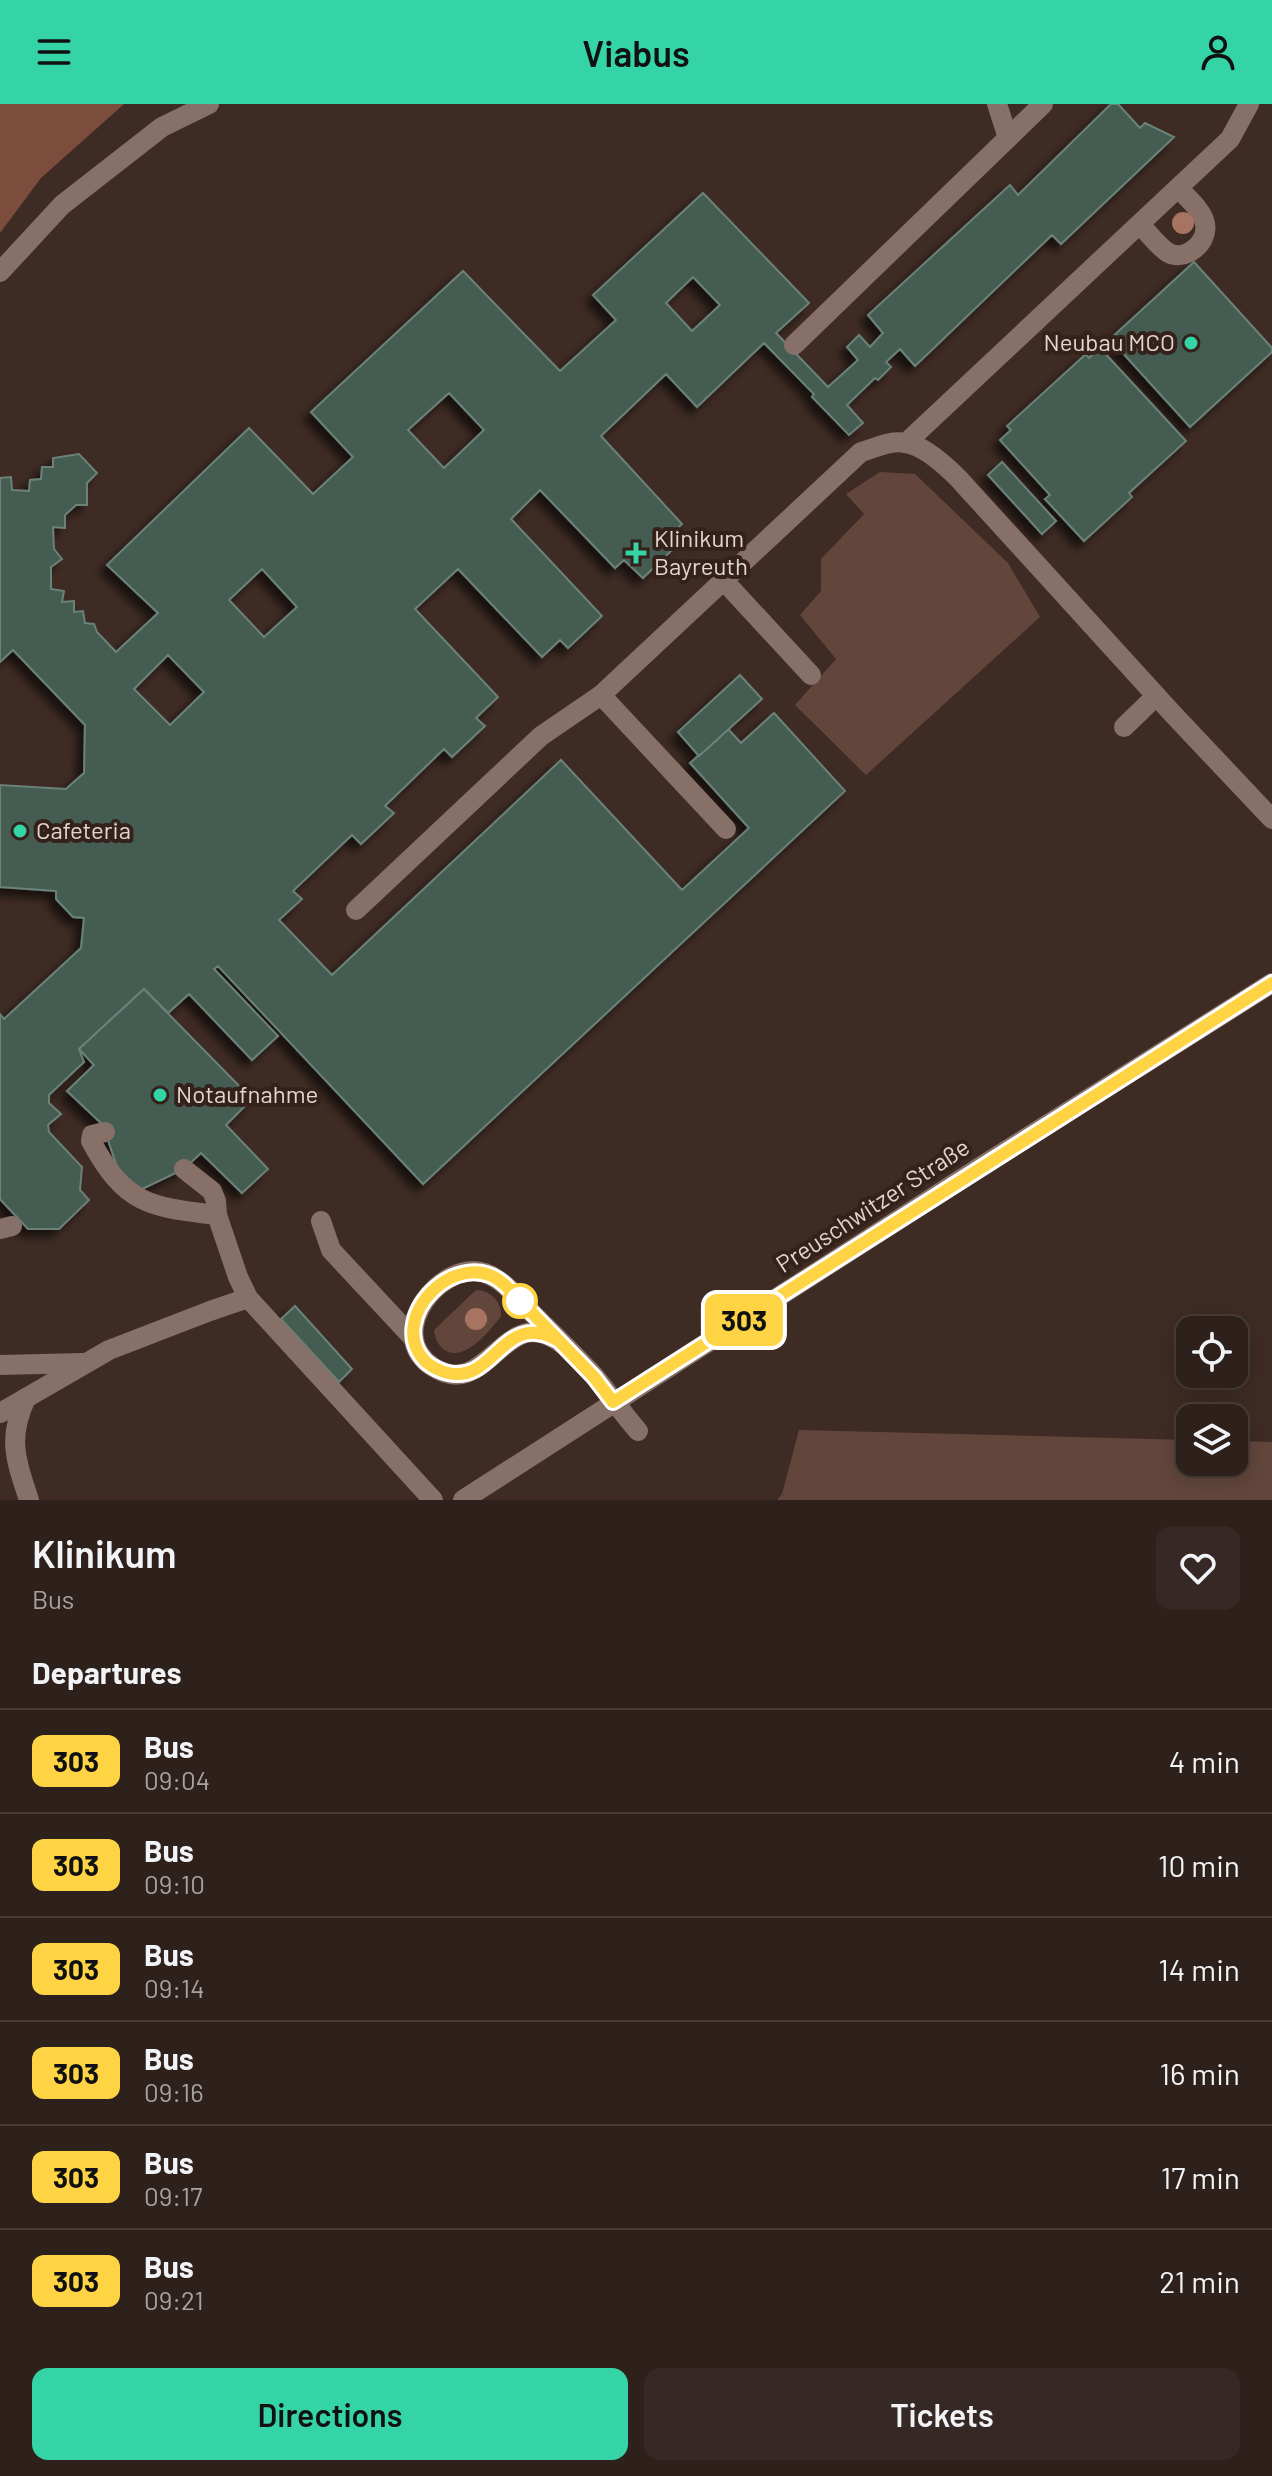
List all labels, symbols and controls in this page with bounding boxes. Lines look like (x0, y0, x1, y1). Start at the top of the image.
icon: menu (32, 30, 76, 74)
icon: person (1196, 30, 1240, 74)
text: Viabus (582, 31, 690, 74)
place label: Neubau MCO (1043, 327, 1175, 356)
marker: Neubau MCO (1182, 334, 1200, 352)
place label: Klinikum Bayreuth (654, 523, 748, 580)
marker: Klinikum Bayreuth (625, 542, 647, 564)
place label: Cafeteria (36, 815, 131, 844)
marker: Cafeteria (11, 822, 29, 840)
place label: Notaufnahme (176, 1079, 318, 1108)
marker: Notaufnahme (151, 1086, 169, 1104)
street label: Preuschwitzer Straße (770, 1132, 974, 1278)
unlabelled marker (503, 1284, 537, 1318)
line badge: 303 (698, 1294, 790, 1346)
text: 303 (721, 1303, 767, 1337)
map controls (1176, 1316, 1248, 1476)
button: locate (1176, 1316, 1248, 1388)
button: layers (1176, 1404, 1248, 1476)
button: heart (1156, 1526, 1240, 1610)
text: Klinikum (32, 1530, 177, 1576)
text: Bus (32, 1583, 74, 1614)
text: Departures (32, 1654, 182, 1690)
text: Bus (144, 1728, 194, 1764)
text: 4 min (1169, 1743, 1240, 1779)
text: 303 (53, 1744, 99, 1778)
text: 09:04 (144, 1764, 210, 1795)
text: Bus (144, 1832, 194, 1868)
text: 10 min (1158, 1847, 1240, 1883)
text: 303 (53, 1848, 99, 1882)
text: 09:10 (144, 1868, 205, 1899)
text: Bus (144, 1936, 194, 1972)
text: 14 min (1158, 1951, 1240, 1987)
text: 303 (53, 1952, 99, 1986)
text: 09:14 (144, 1972, 204, 2003)
text: Bus (144, 2040, 194, 2076)
text: 16 min (1159, 2055, 1240, 2091)
text: 303 (53, 2056, 99, 2090)
text: 09:16 (144, 2076, 204, 2107)
text: Bus (144, 2144, 194, 2180)
text: 17 min (1161, 2159, 1240, 2195)
text: 303 (53, 2160, 99, 2194)
text: 09:17 (144, 2180, 202, 2211)
text: Bus (144, 2248, 194, 2284)
text: 21 min (1159, 2263, 1240, 2299)
text: 303 (53, 2264, 99, 2298)
text: 09:21 (144, 2284, 204, 2315)
button: Directions (32, 2368, 628, 2460)
button: Tickets (644, 2368, 1240, 2460)

